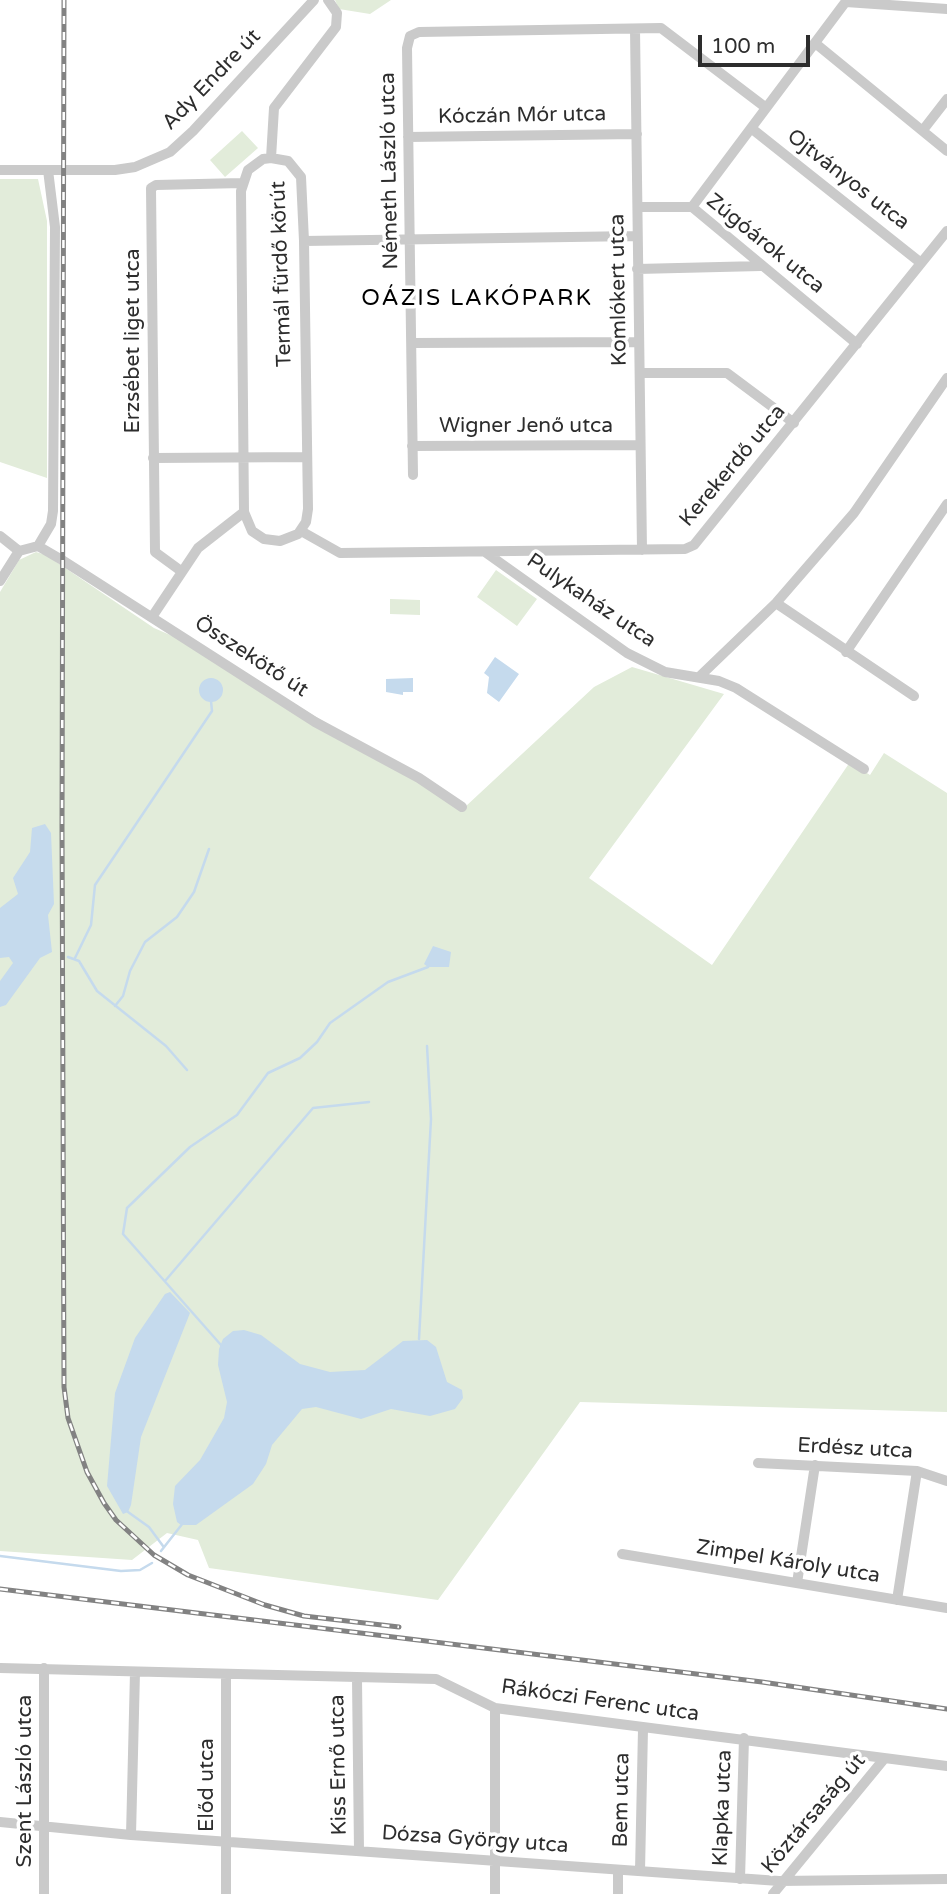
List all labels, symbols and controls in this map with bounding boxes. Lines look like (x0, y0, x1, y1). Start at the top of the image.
scale bar (702, 21, 814, 65)
street label: Ady Endre út (158, 24, 266, 136)
text: 100 m (711, 34, 775, 59)
street label: Németh László utca (376, 72, 404, 270)
street label: Kóczán Mór utca (438, 102, 606, 130)
street label: Ojtványos utca (782, 124, 914, 236)
street label: Termál fürdő körút (266, 181, 298, 367)
street label: Zúgóárok utca (701, 189, 829, 299)
street label: Komlókert utca (605, 214, 633, 366)
street label: Erzsébet liget utca (120, 248, 146, 434)
district label: OÁZIS LAKÓPARK (363, 285, 591, 313)
street label: Kerekerdő utca (675, 400, 791, 532)
street label: Wigner Jenő utca (439, 413, 613, 439)
street label: Pulykaház utca (522, 548, 660, 654)
street label: Összekötő út (190, 611, 312, 703)
street label: Erdész utca (797, 1433, 913, 1465)
street label: Zimpel Károly utca (694, 1535, 882, 1589)
street label: Rákóczi Ferenc utca (499, 1675, 701, 1727)
street label: Kiss Ernő utca (325, 1694, 353, 1836)
street label: Szent László utca (12, 1695, 38, 1867)
street label: Előd utca (194, 1738, 220, 1832)
street label: Klapka utca (708, 1749, 738, 1867)
street label: Köztársaság út (757, 1749, 871, 1879)
street label: Bem utca (609, 1752, 635, 1848)
street label: Dózsa György utca (381, 1821, 569, 1859)

